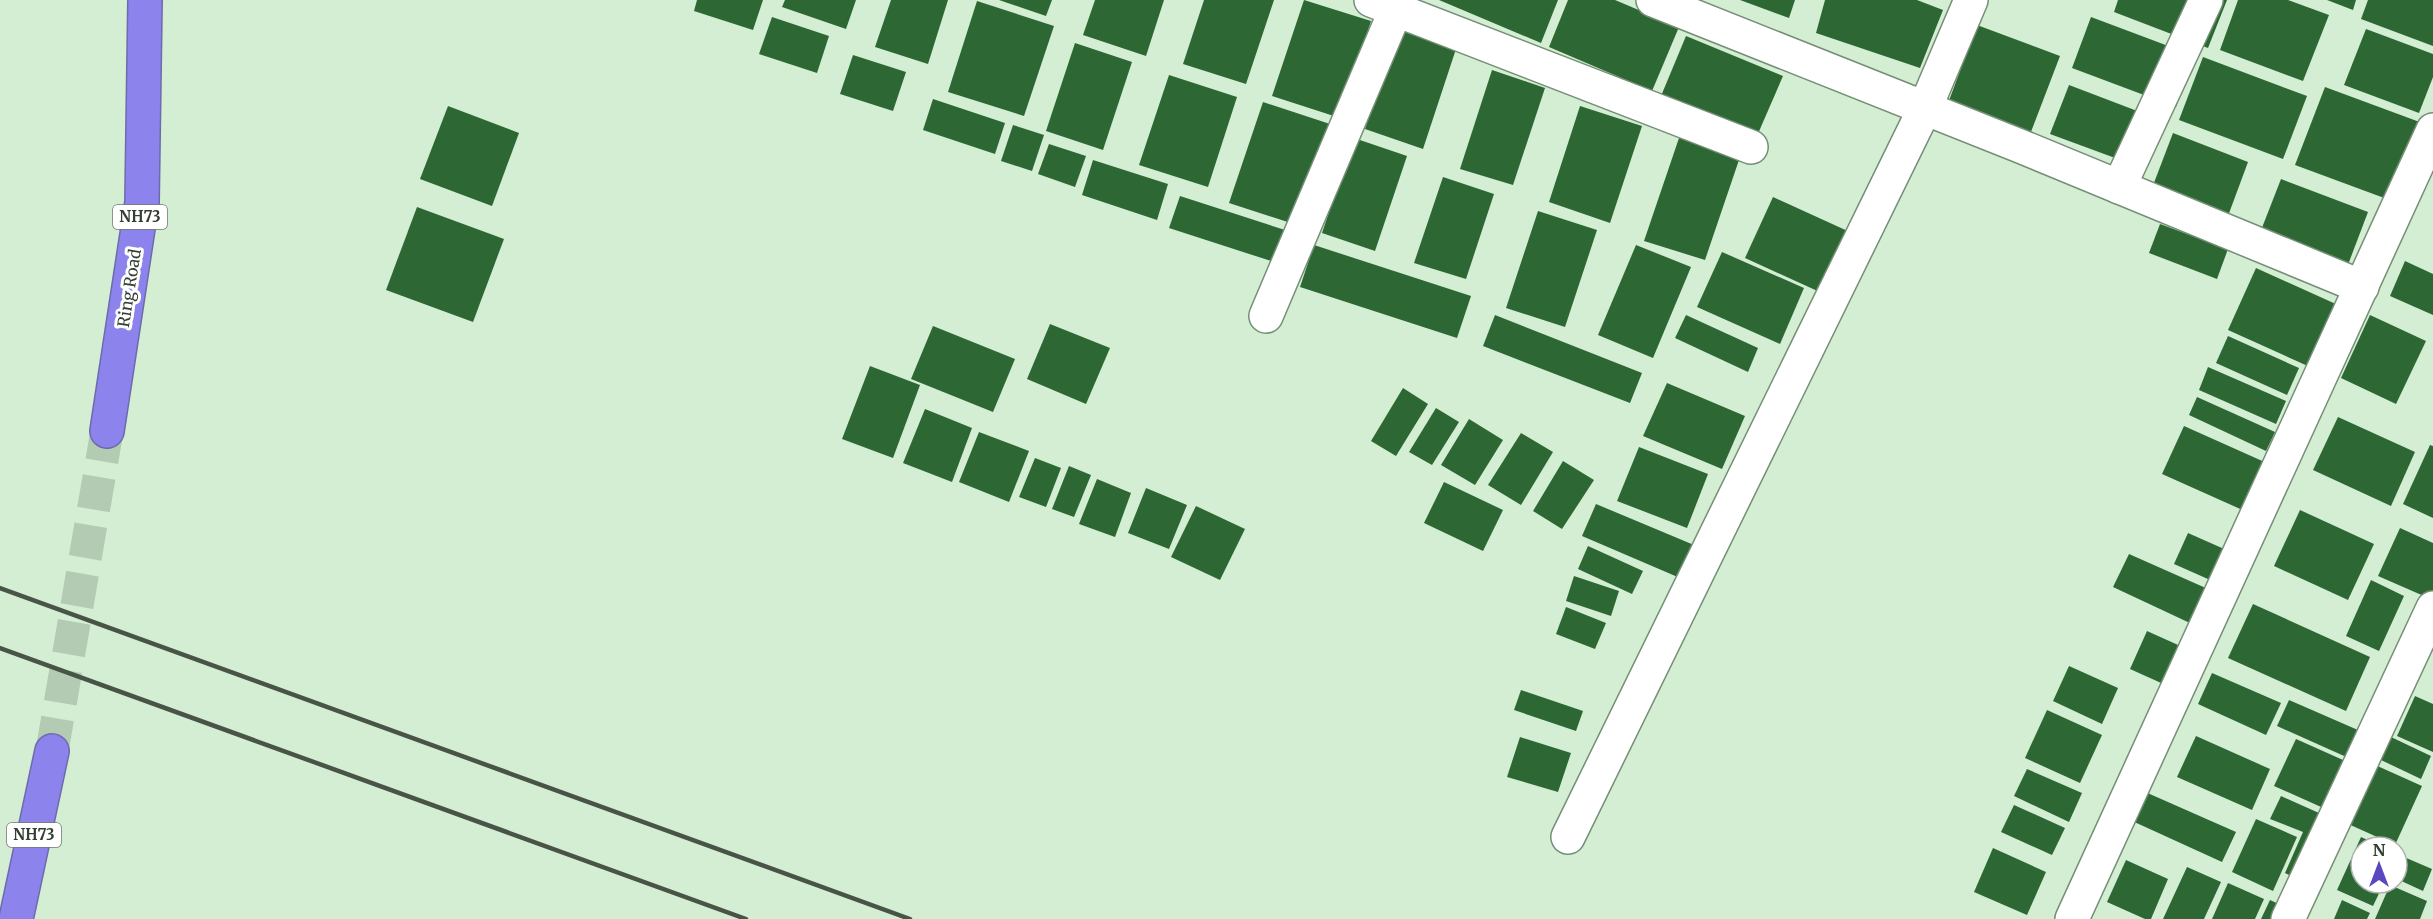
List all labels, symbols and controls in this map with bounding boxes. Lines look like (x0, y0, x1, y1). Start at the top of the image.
road number: NH73 (113, 205, 167, 229)
street label: Ring Road (113, 247, 145, 329)
road number: NH73 (7, 823, 61, 847)
north arrow (2349, 835, 2409, 895)
text: N (2373, 840, 2386, 860)

